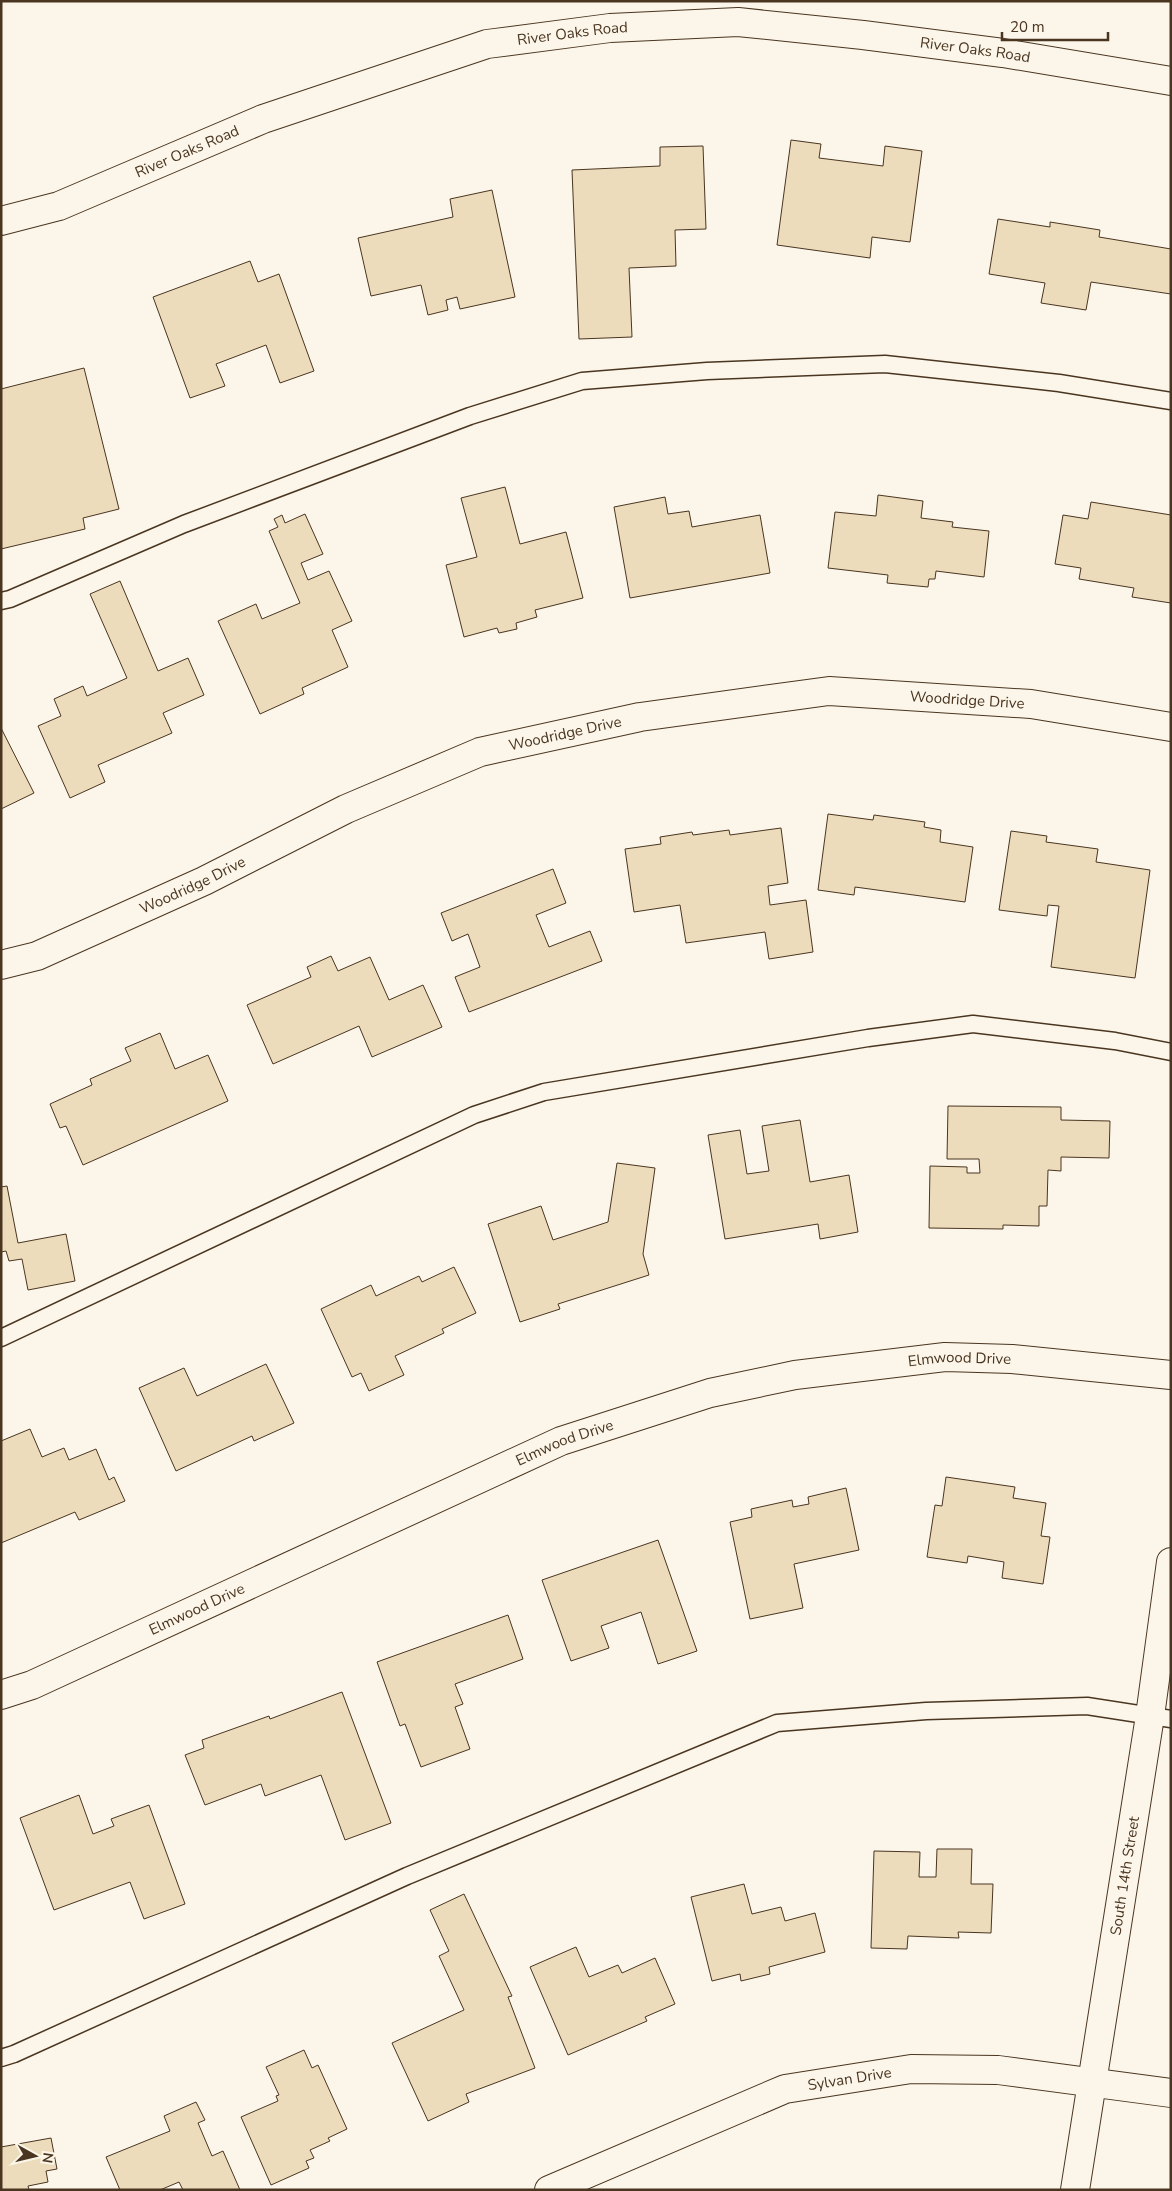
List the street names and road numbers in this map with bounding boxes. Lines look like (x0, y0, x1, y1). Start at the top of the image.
street label: River Oaks Road (516, 17, 628, 50)
street label: River Oaks Road (919, 32, 1032, 67)
street label: River Oaks Road (132, 120, 242, 182)
street label: Woodridge Drive (909, 686, 1025, 714)
street label: Woodridge Drive (507, 711, 623, 755)
street label: Woodridge Drive (136, 852, 249, 919)
street label: Elmwood Drive (907, 1347, 1011, 1371)
street label: Elmwood Drive (512, 1415, 616, 1471)
street label: Elmwood Drive (146, 1578, 248, 1640)
street label: South 14th Street (1105, 1814, 1144, 1937)
street label: Sylvan Drive (806, 2062, 893, 2095)

